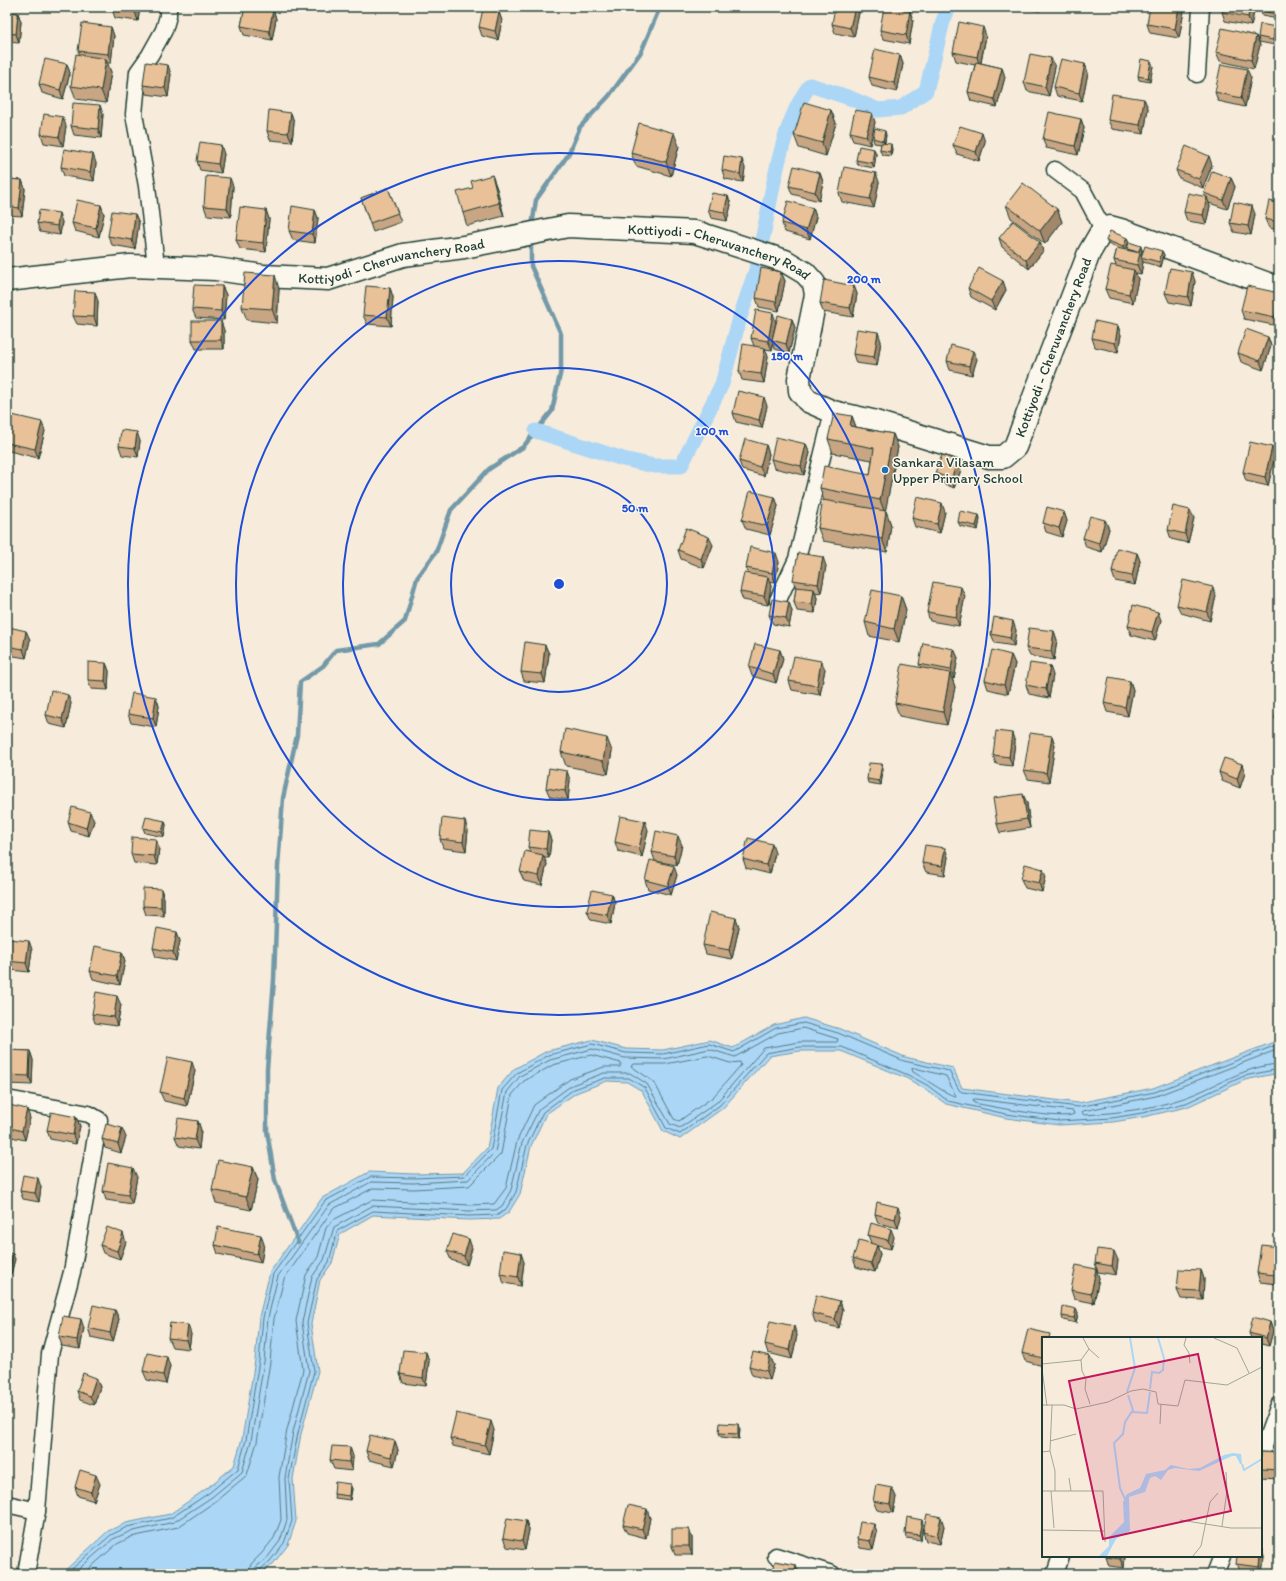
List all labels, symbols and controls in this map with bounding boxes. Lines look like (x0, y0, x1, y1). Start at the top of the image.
street label: Kottiyodi - Cheruvanchery Road (627, 220, 815, 283)
street label: Kottiyodi - Cheruvanchery Road (298, 234, 486, 287)
street label: Kottiyodi - Cheruvanchery Road (1011, 255, 1095, 439)
text: 200 m (847, 272, 882, 286)
text: 150 m (771, 349, 804, 363)
text: 100 m (695, 424, 729, 438)
place label: Sankara Vilasam Upper Primary School (893, 454, 1023, 487)
marker: Sankara Vilasam Upper Primary School (880, 465, 890, 475)
text: 50 m (622, 501, 649, 515)
centre of rings (552, 577, 566, 591)
inset map (1042, 1337, 1262, 1557)

